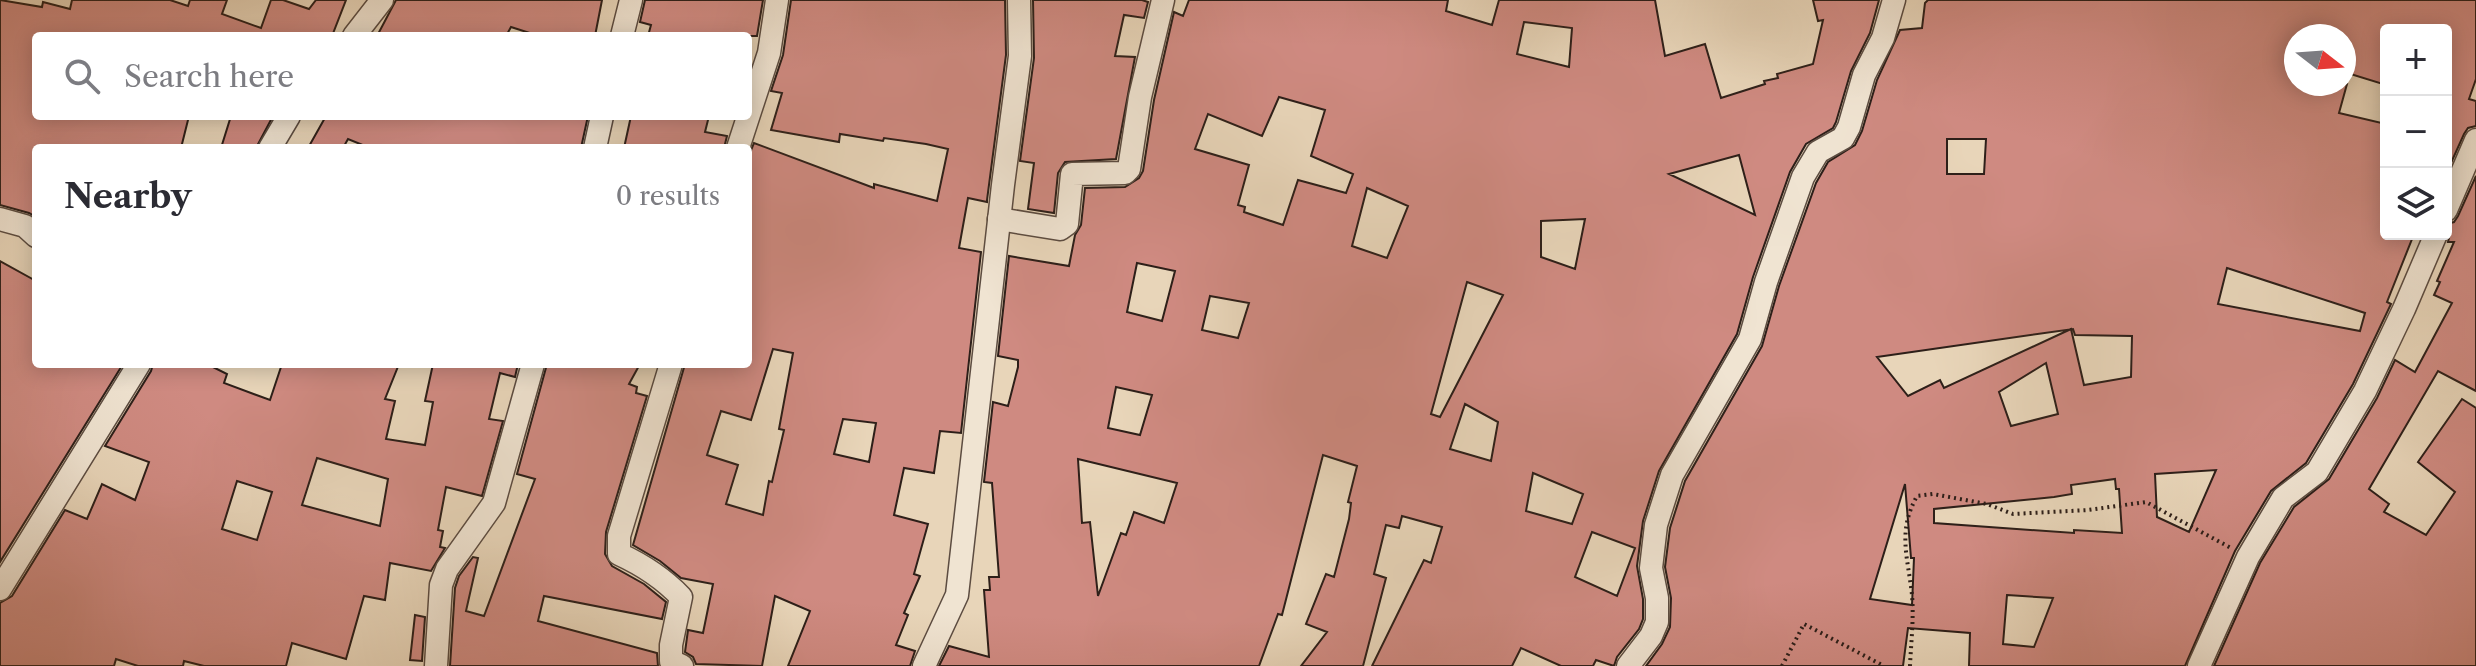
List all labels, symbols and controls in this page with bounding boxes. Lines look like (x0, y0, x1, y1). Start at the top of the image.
north arrow (2284, 24, 2356, 96)
map controls (2380, 24, 2452, 240)
button: + (2380, 24, 2452, 96)
search box (32, 32, 752, 120)
icon: search (60, 54, 104, 98)
text: Search here (124, 58, 294, 95)
button: − (2380, 96, 2452, 168)
button: layers (2380, 168, 2452, 240)
text: Nearby (64, 175, 192, 217)
text: 0 results (616, 180, 720, 212)

